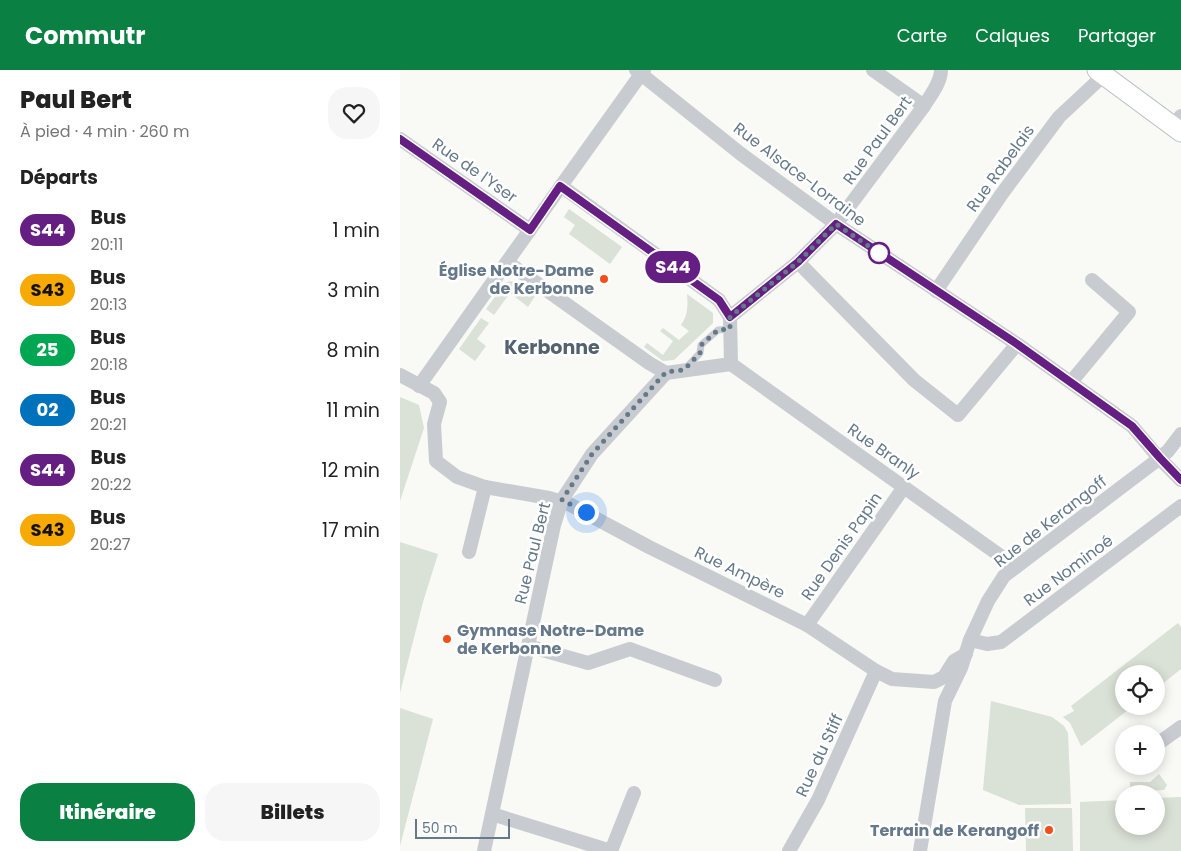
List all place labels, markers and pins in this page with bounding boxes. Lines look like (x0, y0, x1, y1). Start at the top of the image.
unlabelled marker (868, 242, 890, 264)
place label: Église Notre-Dame de Kerbonne (439, 259, 594, 300)
marker: Église Notre-Dame de Kerbonne (598, 273, 610, 285)
place label: Gymnase Notre-Dame de Kerbonne (457, 619, 644, 660)
marker: Gymnase Notre-Dame de Kerbonne (441, 633, 453, 645)
place label: Terrain de Kerangoff (870, 819, 1039, 842)
marker: Terrain de Kerangoff (1043, 824, 1055, 836)

